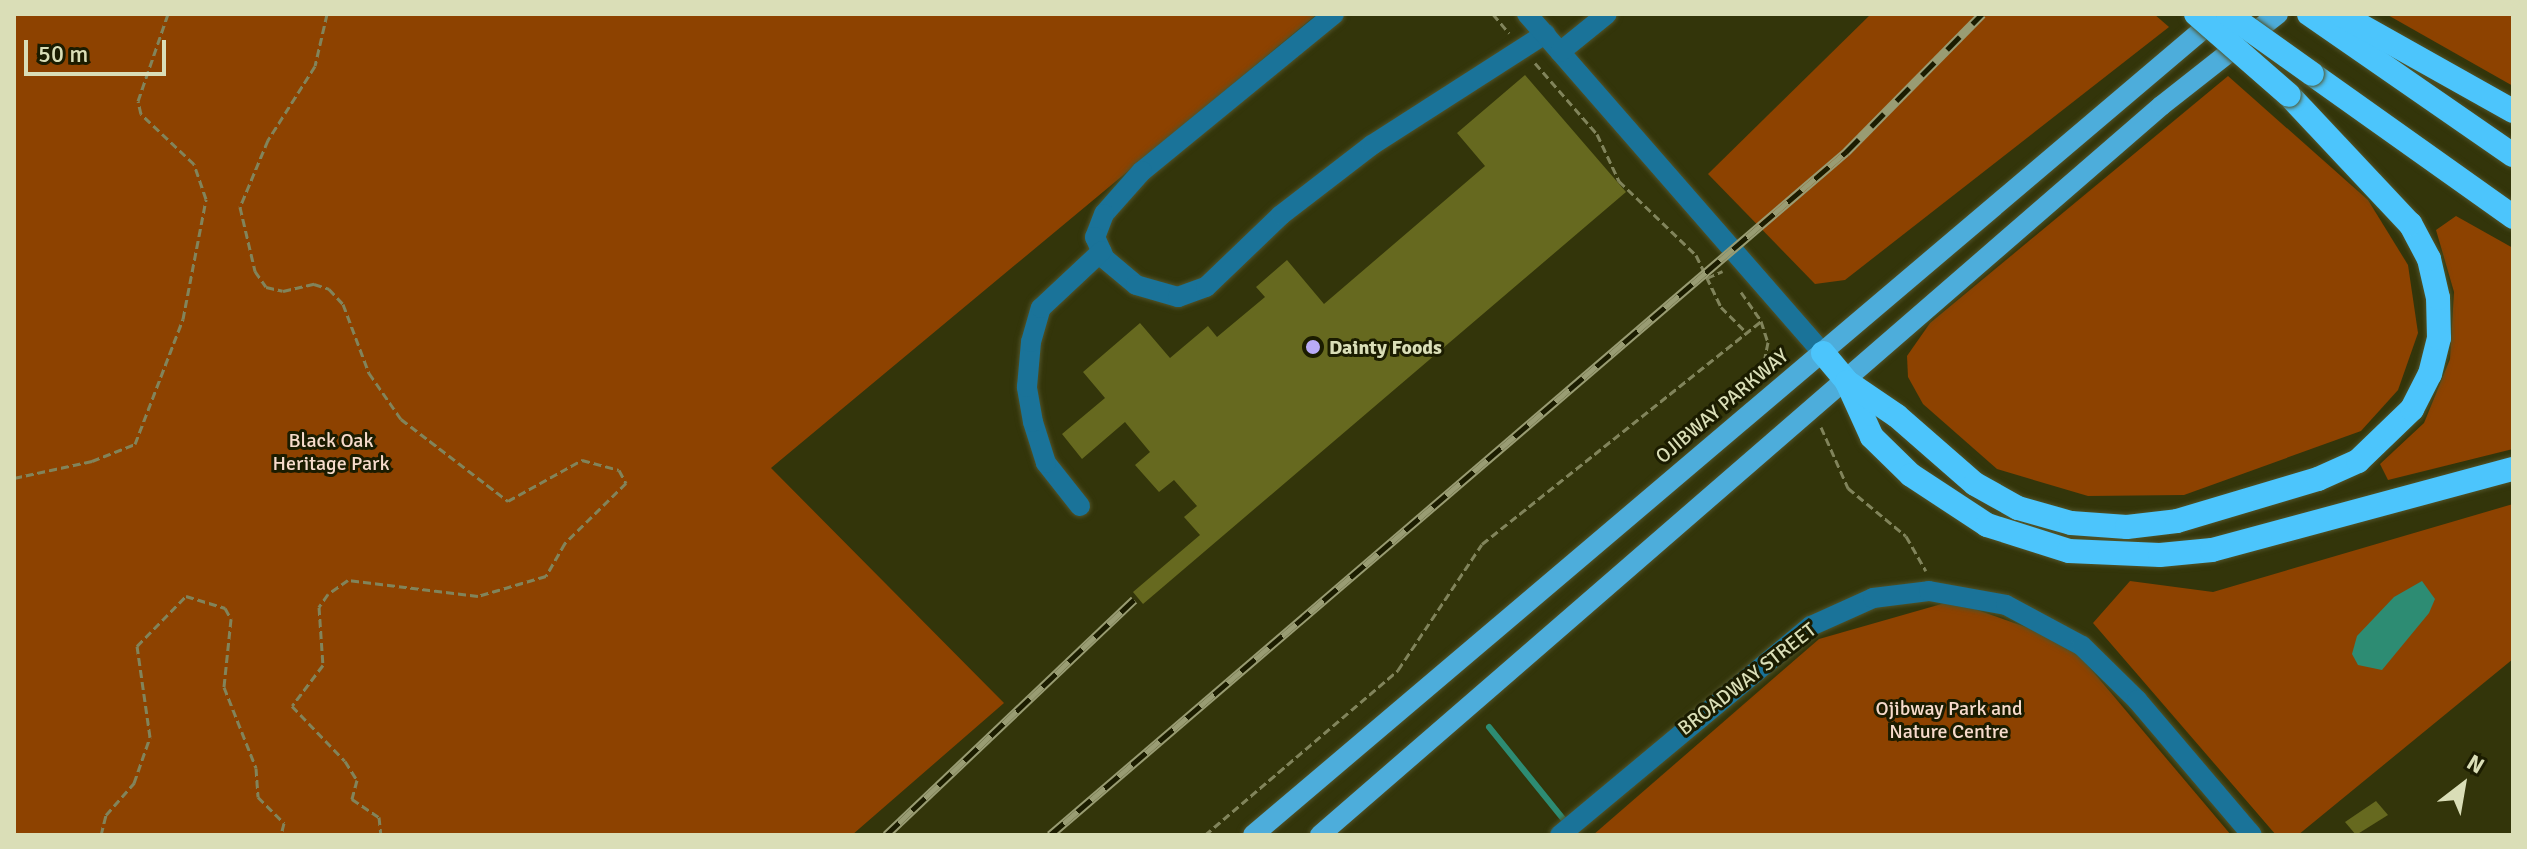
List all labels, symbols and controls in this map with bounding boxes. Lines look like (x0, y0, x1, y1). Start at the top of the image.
scale bar (28, 24, 170, 74)
text: 50 m (38, 39, 88, 69)
place label: Dainty Foods (1329, 335, 1442, 359)
marker: Dainty Foods (1304, 338, 1322, 356)
street label: OJIBWAY PARKWAY (1651, 344, 1793, 468)
park label: Black Oak Heritage Park (273, 428, 389, 475)
street label: BROADWAY STREET (1673, 618, 1821, 740)
park label: Ojibway Park and Nature Centre (1875, 697, 2023, 744)
north arrow (2423, 745, 2503, 825)
text: N (2462, 748, 2489, 780)

